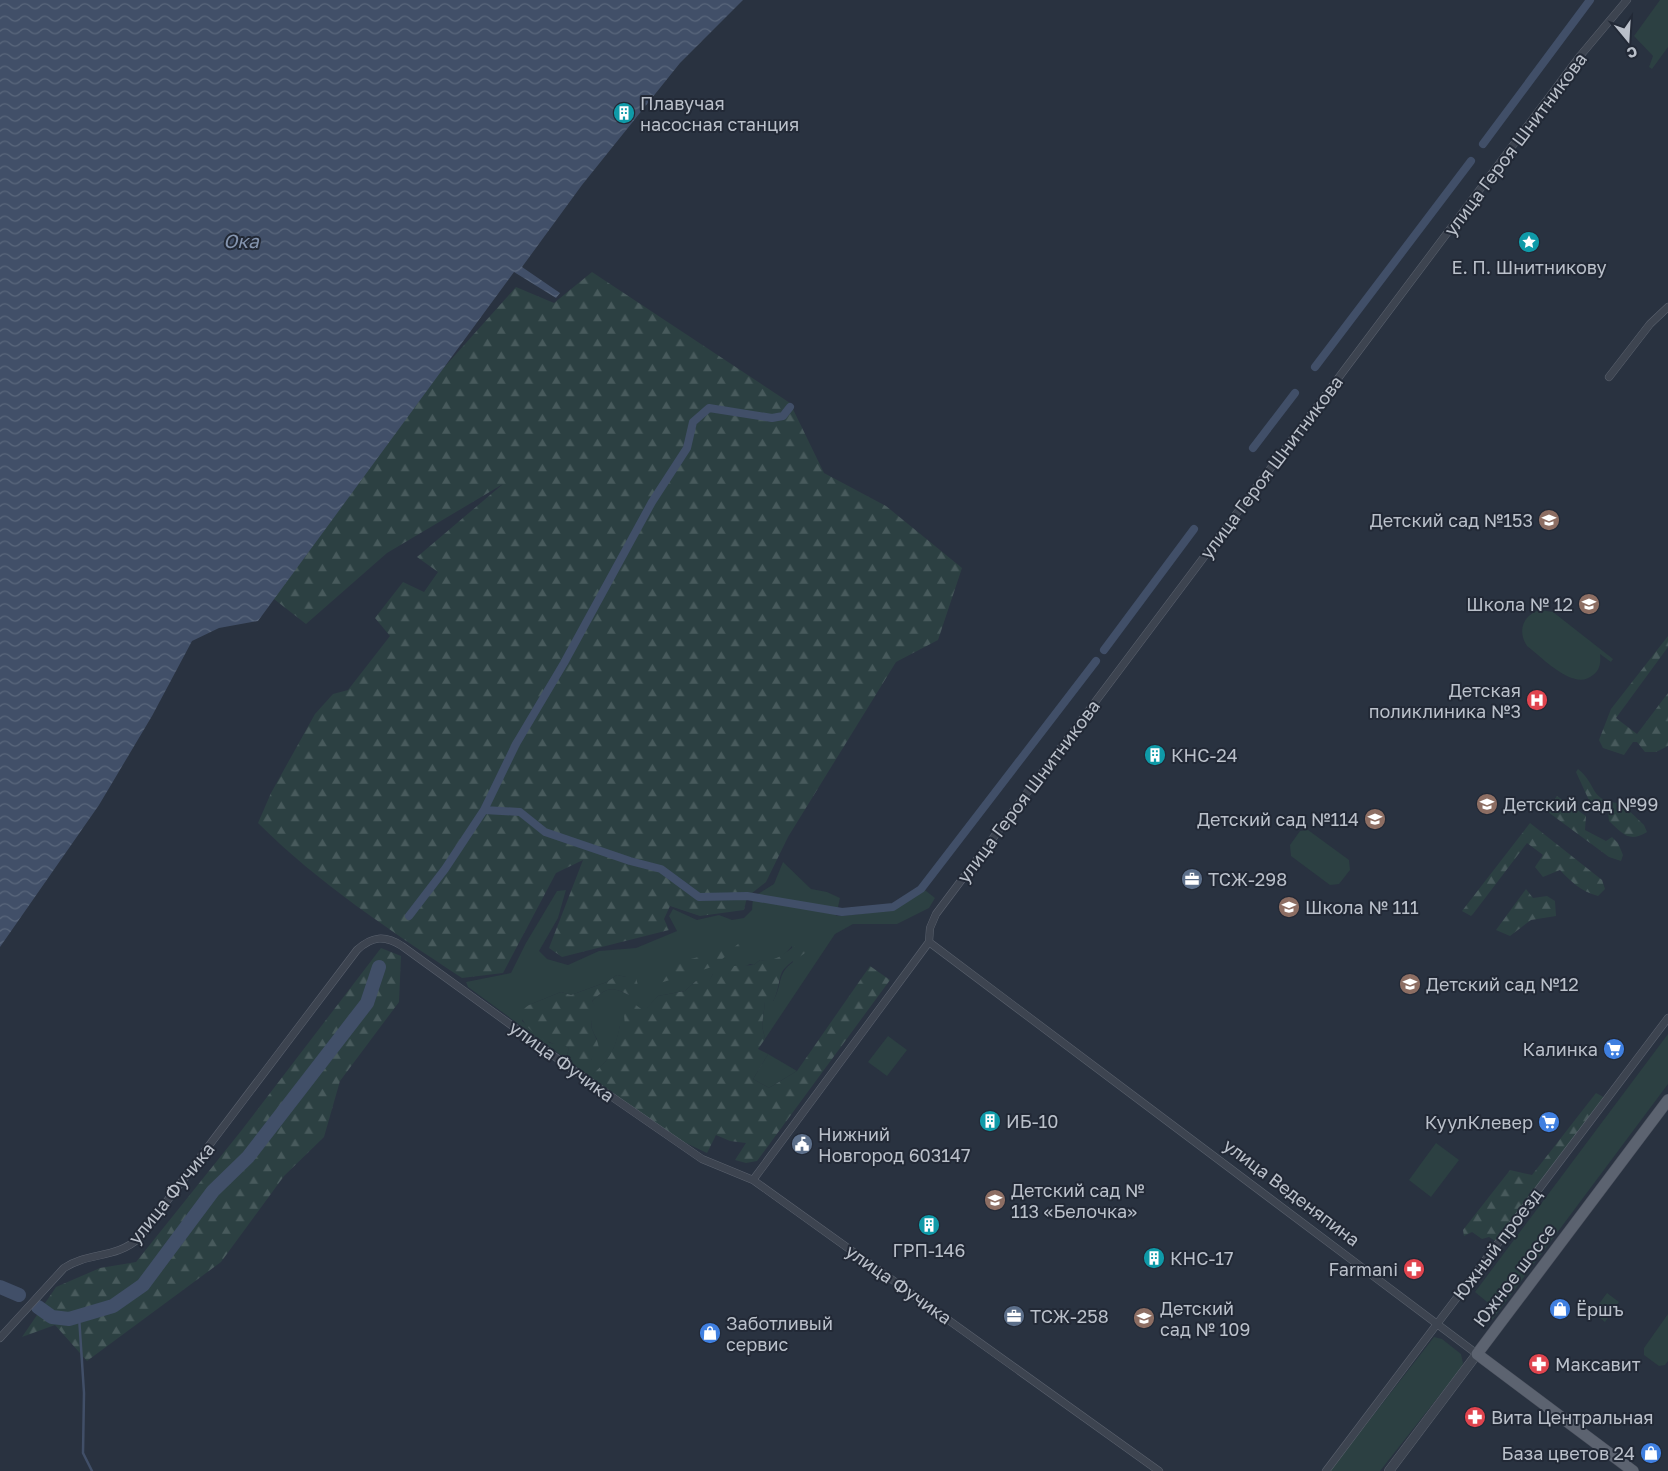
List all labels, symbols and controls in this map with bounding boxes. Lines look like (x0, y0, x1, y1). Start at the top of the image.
north arrow (1603, 15, 1653, 65)
text: С (1625, 43, 1640, 62)
street label: улица Героя Шнитникова (1439, 48, 1591, 240)
place label: Плавучая насосная станция (640, 92, 799, 135)
building icon: Плавучая насосная станция (612, 101, 636, 125)
water label: Ока (223, 229, 260, 252)
place icon: Е. П. Шнитникову (1517, 230, 1541, 254)
place label: Е. П. Шнитникову (1451, 256, 1607, 278)
street label: улица Героя Шнитникова (1195, 371, 1347, 563)
school or university icon: Детский сад №153 (1537, 508, 1561, 532)
place label: Детский сад №153 (1370, 509, 1533, 531)
school or university icon: Школа № 12 (1577, 592, 1601, 616)
place label: Школа № 12 (1466, 593, 1573, 615)
place label: Детская поликлиника №3 (1369, 679, 1521, 722)
hospital icon: Детская поликлиника №3 (1525, 688, 1549, 712)
street label: улица Героя Шнитникова (952, 695, 1104, 887)
building icon: КНС-24 (1143, 743, 1167, 767)
place label: КНС-24 (1171, 744, 1238, 766)
school or university icon: Детский сад №99 (1475, 792, 1499, 816)
place label: Детский сад №99 (1503, 793, 1658, 815)
school or university icon: Детский сад №114 (1363, 807, 1387, 831)
place label: Детский сад №114 (1197, 808, 1359, 830)
office icon: ТСЖ-298 (1180, 867, 1204, 891)
place label: ТСЖ-298 (1208, 868, 1287, 890)
school or university icon: Школа № 111 (1277, 895, 1301, 919)
place label: Школа № 111 (1305, 896, 1419, 918)
school or university icon: Детский сад №12 (1398, 972, 1422, 996)
place label: Детский сад №12 (1426, 973, 1579, 995)
street label: улица Фучика (505, 1016, 619, 1106)
supermarket icon: Калинка (1602, 1037, 1626, 1061)
place label: Калинка (1523, 1038, 1598, 1060)
building icon: ИБ-10 (978, 1109, 1002, 1133)
place label: ИБ-10 (1006, 1110, 1058, 1132)
supermarket icon: КуулКлевер (1537, 1110, 1561, 1134)
place label: КуулКлевер (1425, 1111, 1533, 1133)
place label: Нижний Новгород 603147 (818, 1123, 970, 1166)
public building icon: Нижний Новгород 603147 (790, 1132, 814, 1156)
street label: улица Веденяпина (1219, 1134, 1365, 1250)
street label: улица Фучика (123, 1138, 219, 1248)
place label: Детский сад № 113 «Белочка» (1011, 1179, 1145, 1222)
street label: Южный проезд (1448, 1184, 1546, 1304)
school or university icon: Детский сад № 113 «Белочка» (983, 1188, 1007, 1212)
building icon: ГРП-146 (917, 1213, 941, 1237)
street label: Южное шоссе (1468, 1219, 1560, 1331)
street label: улица Фучика (842, 1239, 956, 1329)
place label: ГРП-146 (893, 1239, 965, 1261)
building icon: КНС-17 (1142, 1246, 1166, 1270)
place label: КНС-17 (1170, 1247, 1234, 1269)
pharmacy icon: Farmani (1402, 1257, 1426, 1281)
place label: Farmani (1328, 1258, 1398, 1280)
place label: Детский сад № 109 (1160, 1297, 1250, 1340)
shop icon: Ёршъ (1548, 1297, 1572, 1321)
place label: Ёршъ (1576, 1298, 1624, 1320)
office icon: ТСЖ-258 (1002, 1304, 1026, 1328)
place label: ТСЖ-258 (1030, 1305, 1109, 1327)
school or university icon: Детский сад № 109 (1132, 1306, 1156, 1330)
place label: Заботливый сервис (726, 1312, 833, 1355)
shop icon: Заботливый сервис (698, 1321, 722, 1345)
pharmacy icon: Максавит (1527, 1352, 1551, 1376)
place label: Максавит (1555, 1353, 1641, 1375)
pharmacy icon: Вита Центральная (1463, 1405, 1487, 1429)
place label: Вита Центральная (1491, 1406, 1654, 1428)
shop icon: База цветов 24 (1639, 1441, 1663, 1465)
place label: База цветов 24 (1502, 1442, 1635, 1464)

